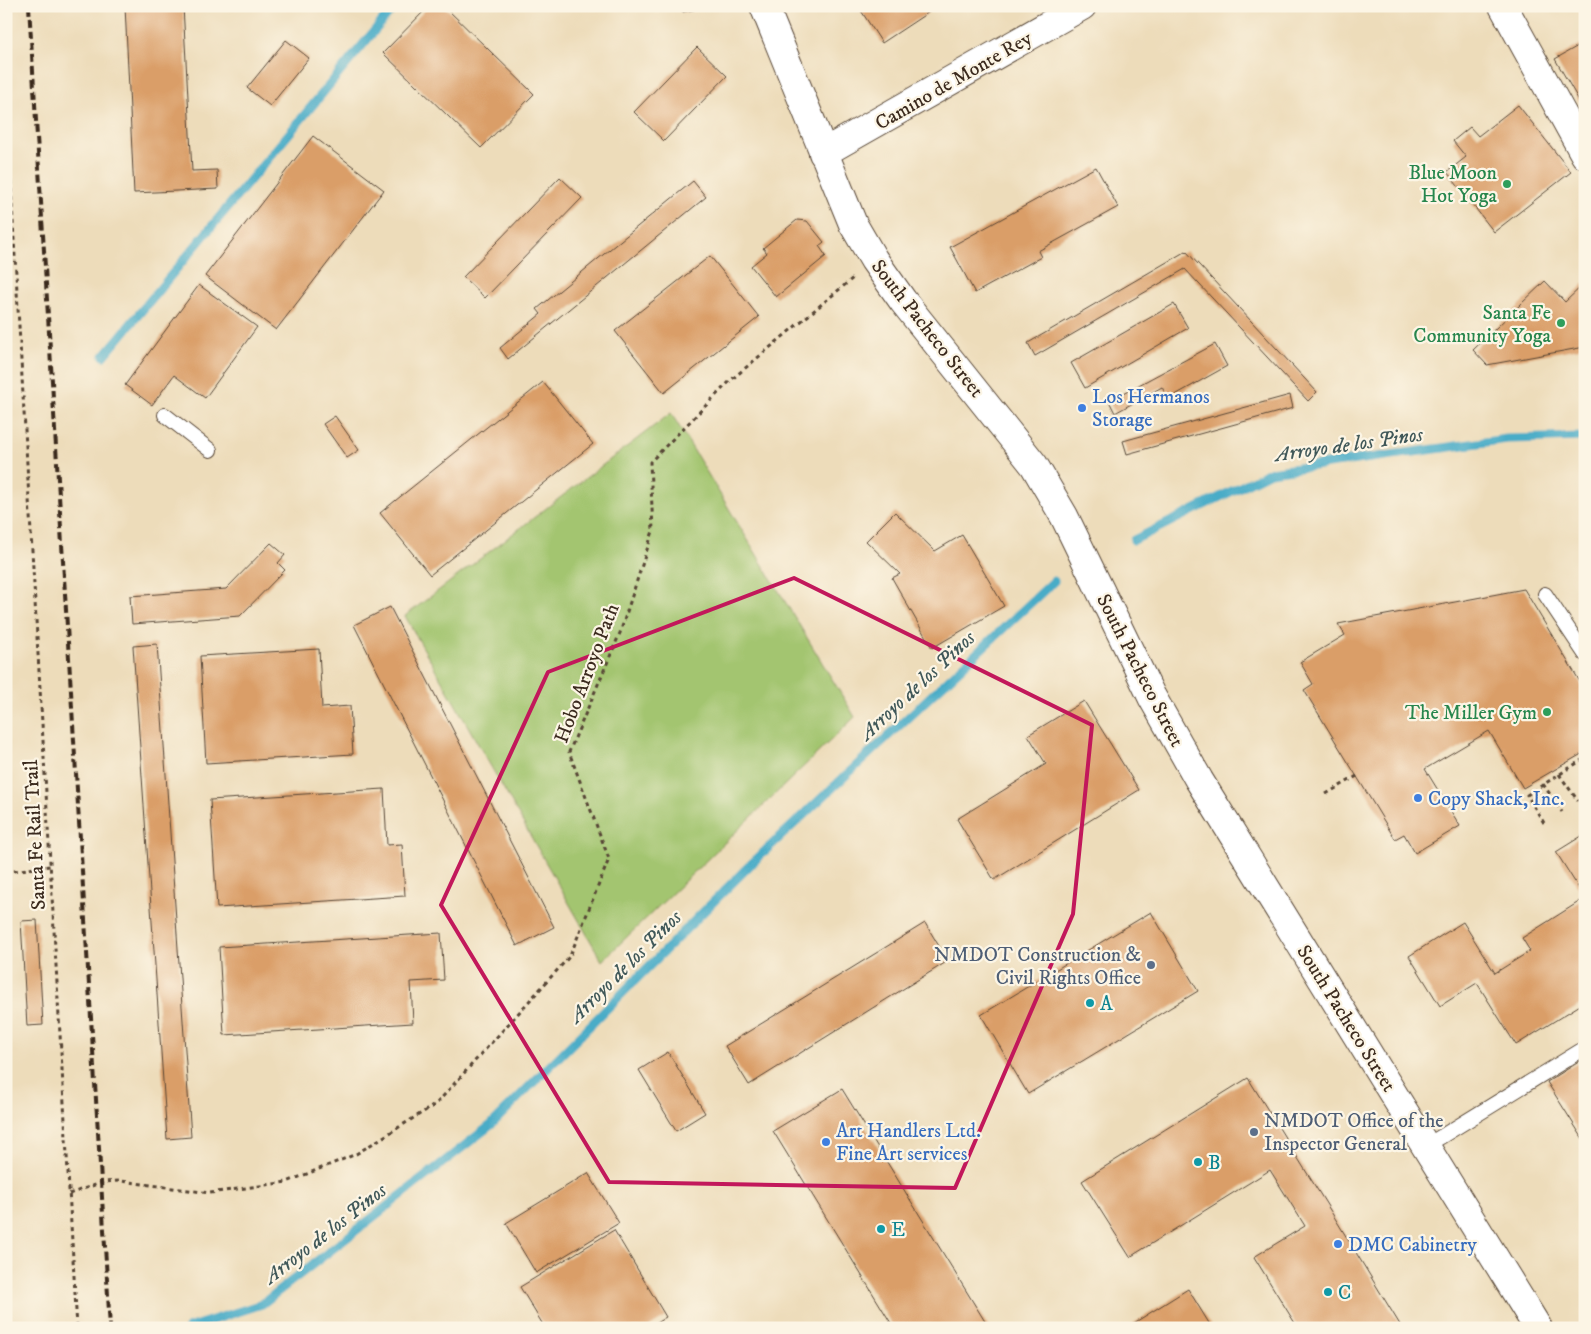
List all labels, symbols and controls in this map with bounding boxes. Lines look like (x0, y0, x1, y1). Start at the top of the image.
street label: Camino de Monte Rey (871, 26, 1037, 136)
place label: Blue Moon Hot Yoga (1408, 161, 1498, 209)
marker: Blue Moon Hot Yoga (1501, 178, 1513, 190)
street label: South Pacheco Street (865, 255, 989, 403)
place label: Santa Fe Community Yoga (1413, 301, 1552, 349)
marker: Santa Fe Community Yoga (1555, 317, 1567, 329)
place label: Los Hermanos Storage (1092, 385, 1210, 433)
marker: Los Hermanos Storage (1076, 402, 1088, 414)
water label: Arroyo de los Pinos (1272, 422, 1425, 468)
street label: South Pacheco Street (1090, 590, 1189, 751)
street label: Hobo Arroyo Path (549, 600, 626, 747)
water label: Arroyo de los Pinos (853, 625, 981, 747)
place label: The Miller Gym (1405, 701, 1537, 726)
marker: The Miller Gym (1541, 706, 1553, 718)
street label: Santa Fe Rail Trail (19, 759, 52, 911)
place label: Copy Shack, Inc. (1428, 787, 1565, 812)
marker: Copy Shack, Inc. (1412, 792, 1424, 804)
water label: Arroyo de los Pinos (563, 905, 688, 1030)
street label: South Pacheco Street (1291, 941, 1401, 1097)
place label: NMDOT Construction & Civil Rights Office (934, 943, 1141, 991)
marker: NMDOT Construction & Civil Rights Office (1145, 959, 1157, 971)
place label: A (1100, 992, 1113, 1017)
marker: A (1084, 997, 1096, 1009)
place label: NMDOT Office of the Inspector General (1264, 1109, 1444, 1157)
place label: Art Handlers Ltd. Fine Art services (836, 1119, 981, 1167)
marker: NMDOT Office of the Inspector General (1248, 1126, 1260, 1138)
marker: Art Handlers Ltd. Fine Art services (820, 1136, 832, 1148)
place label: B (1208, 1151, 1221, 1176)
marker: B (1192, 1156, 1204, 1168)
water label: Arroyo de los Pinos (257, 1177, 393, 1291)
place label: E (891, 1218, 905, 1243)
marker: E (875, 1223, 887, 1235)
place label: DMC Cabinetry (1348, 1233, 1477, 1258)
marker: DMC Cabinetry (1332, 1238, 1344, 1250)
place label: C (1338, 1281, 1351, 1306)
marker: C (1322, 1286, 1334, 1298)

